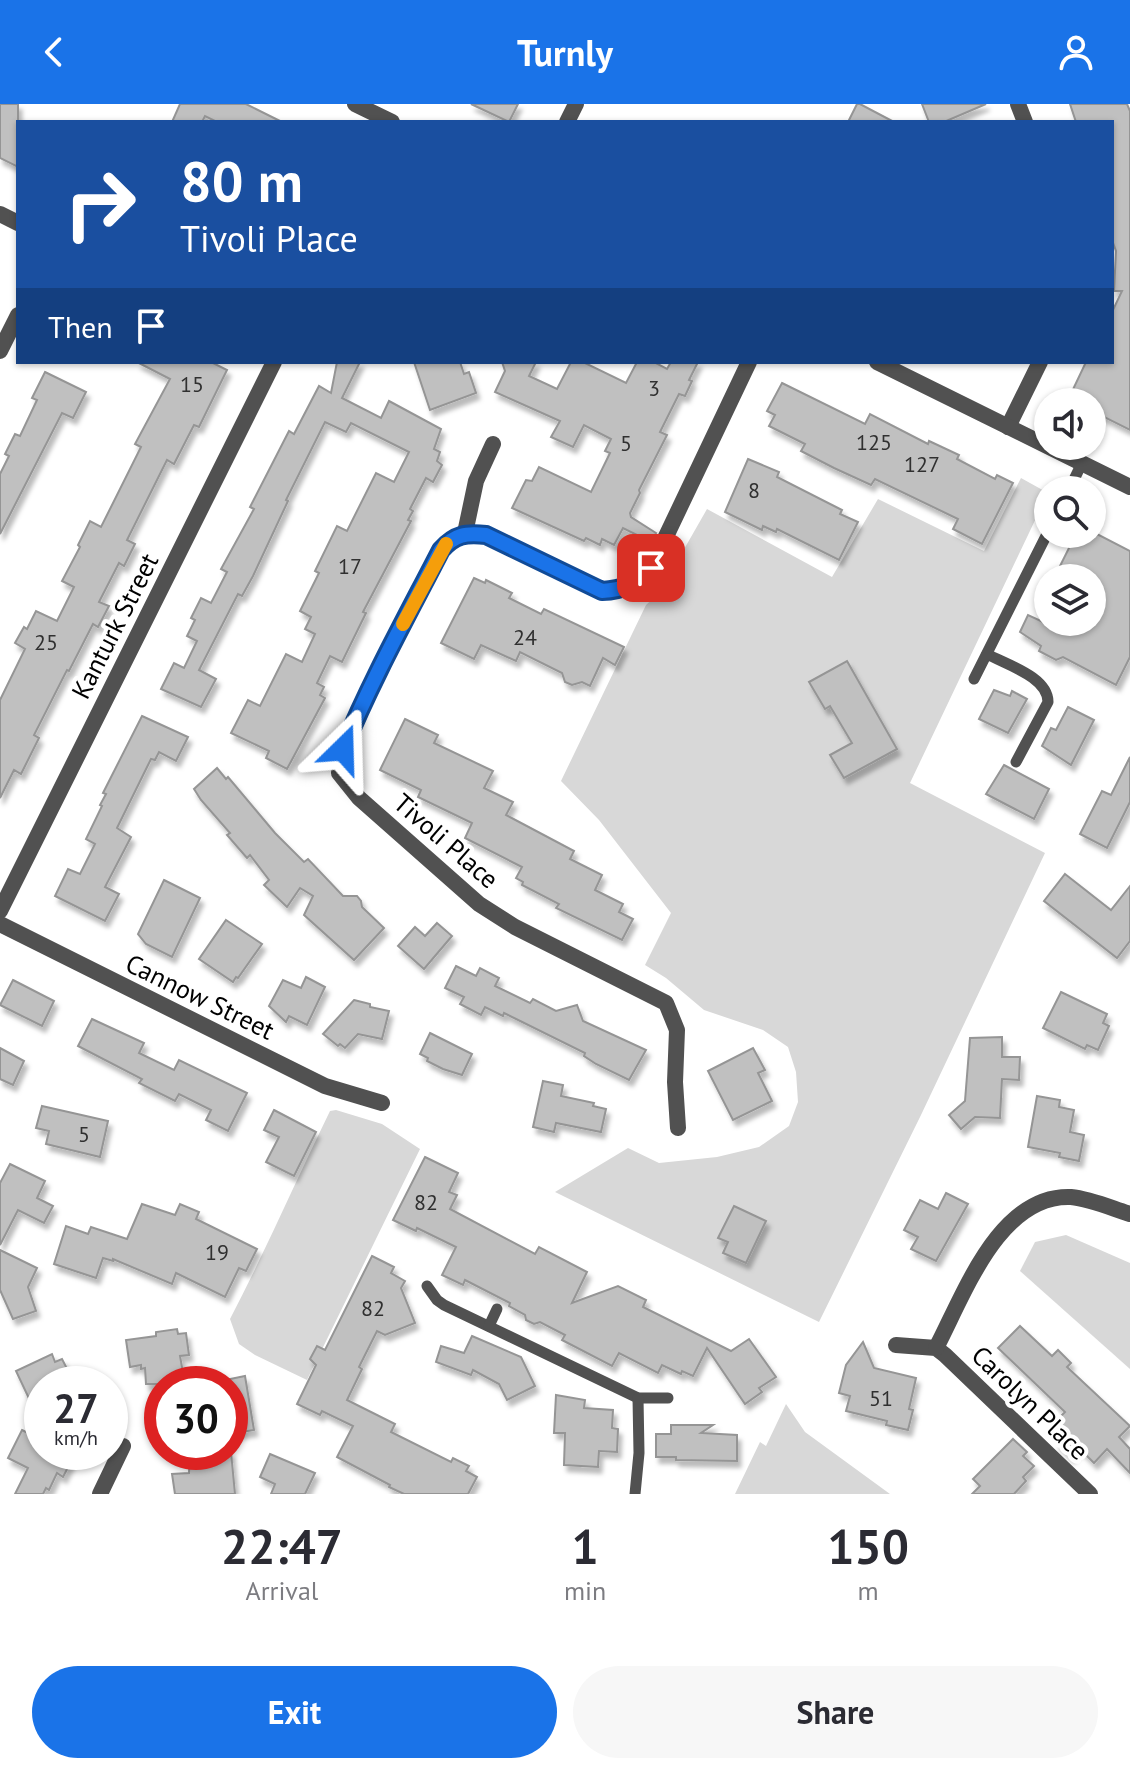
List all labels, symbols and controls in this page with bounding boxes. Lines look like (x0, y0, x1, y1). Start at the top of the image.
text: Turnly (517, 29, 613, 76)
icon: back (32, 30, 76, 74)
icon: person (1054, 30, 1098, 74)
text: 80 m (180, 145, 303, 217)
icon: right (48, 152, 152, 256)
text: Tivoli Place (180, 215, 358, 262)
icon: arrive (129, 304, 173, 348)
text: Then (48, 307, 113, 346)
house number: 15 (180, 370, 204, 398)
house number: 3 (648, 374, 660, 402)
map controls (1034, 388, 1106, 636)
button: sound (1034, 388, 1106, 460)
house number: 125 (856, 428, 892, 456)
house number: 5 (620, 429, 632, 457)
house number: 127 (904, 450, 940, 478)
house number: 8 (748, 476, 760, 504)
button: search (1034, 476, 1106, 548)
pin (617, 534, 685, 602)
icon: arrive (629, 546, 673, 590)
street label: Kanturk Street (64, 547, 165, 704)
house number: 17 (338, 552, 362, 580)
button: layers (1034, 564, 1106, 636)
house number: 24 (513, 623, 537, 651)
house number: 25 (34, 628, 58, 656)
position arrow (301, 707, 385, 791)
street label: Tivoli Place (387, 786, 506, 895)
street label: Cannow Street (121, 946, 280, 1047)
house number: 5 (78, 1120, 90, 1148)
house number: 82 (414, 1188, 438, 1216)
house number: 19 (205, 1238, 229, 1266)
house number: 82 (361, 1294, 385, 1322)
street label: Carolyn Place (965, 1339, 1096, 1467)
speed limit sign: 30 (144, 1366, 248, 1470)
text: 27 (53, 1382, 99, 1434)
house number: 51 (869, 1384, 893, 1412)
text: km/h (54, 1425, 98, 1451)
text: 22:47 (221, 1515, 343, 1577)
text: 1 (571, 1515, 599, 1577)
text: 150 (827, 1515, 909, 1577)
text: Arrival (246, 1574, 318, 1607)
text: min (564, 1574, 606, 1607)
text: m (858, 1574, 879, 1607)
button: Exit (32, 1666, 557, 1758)
button: Share (573, 1666, 1098, 1758)

